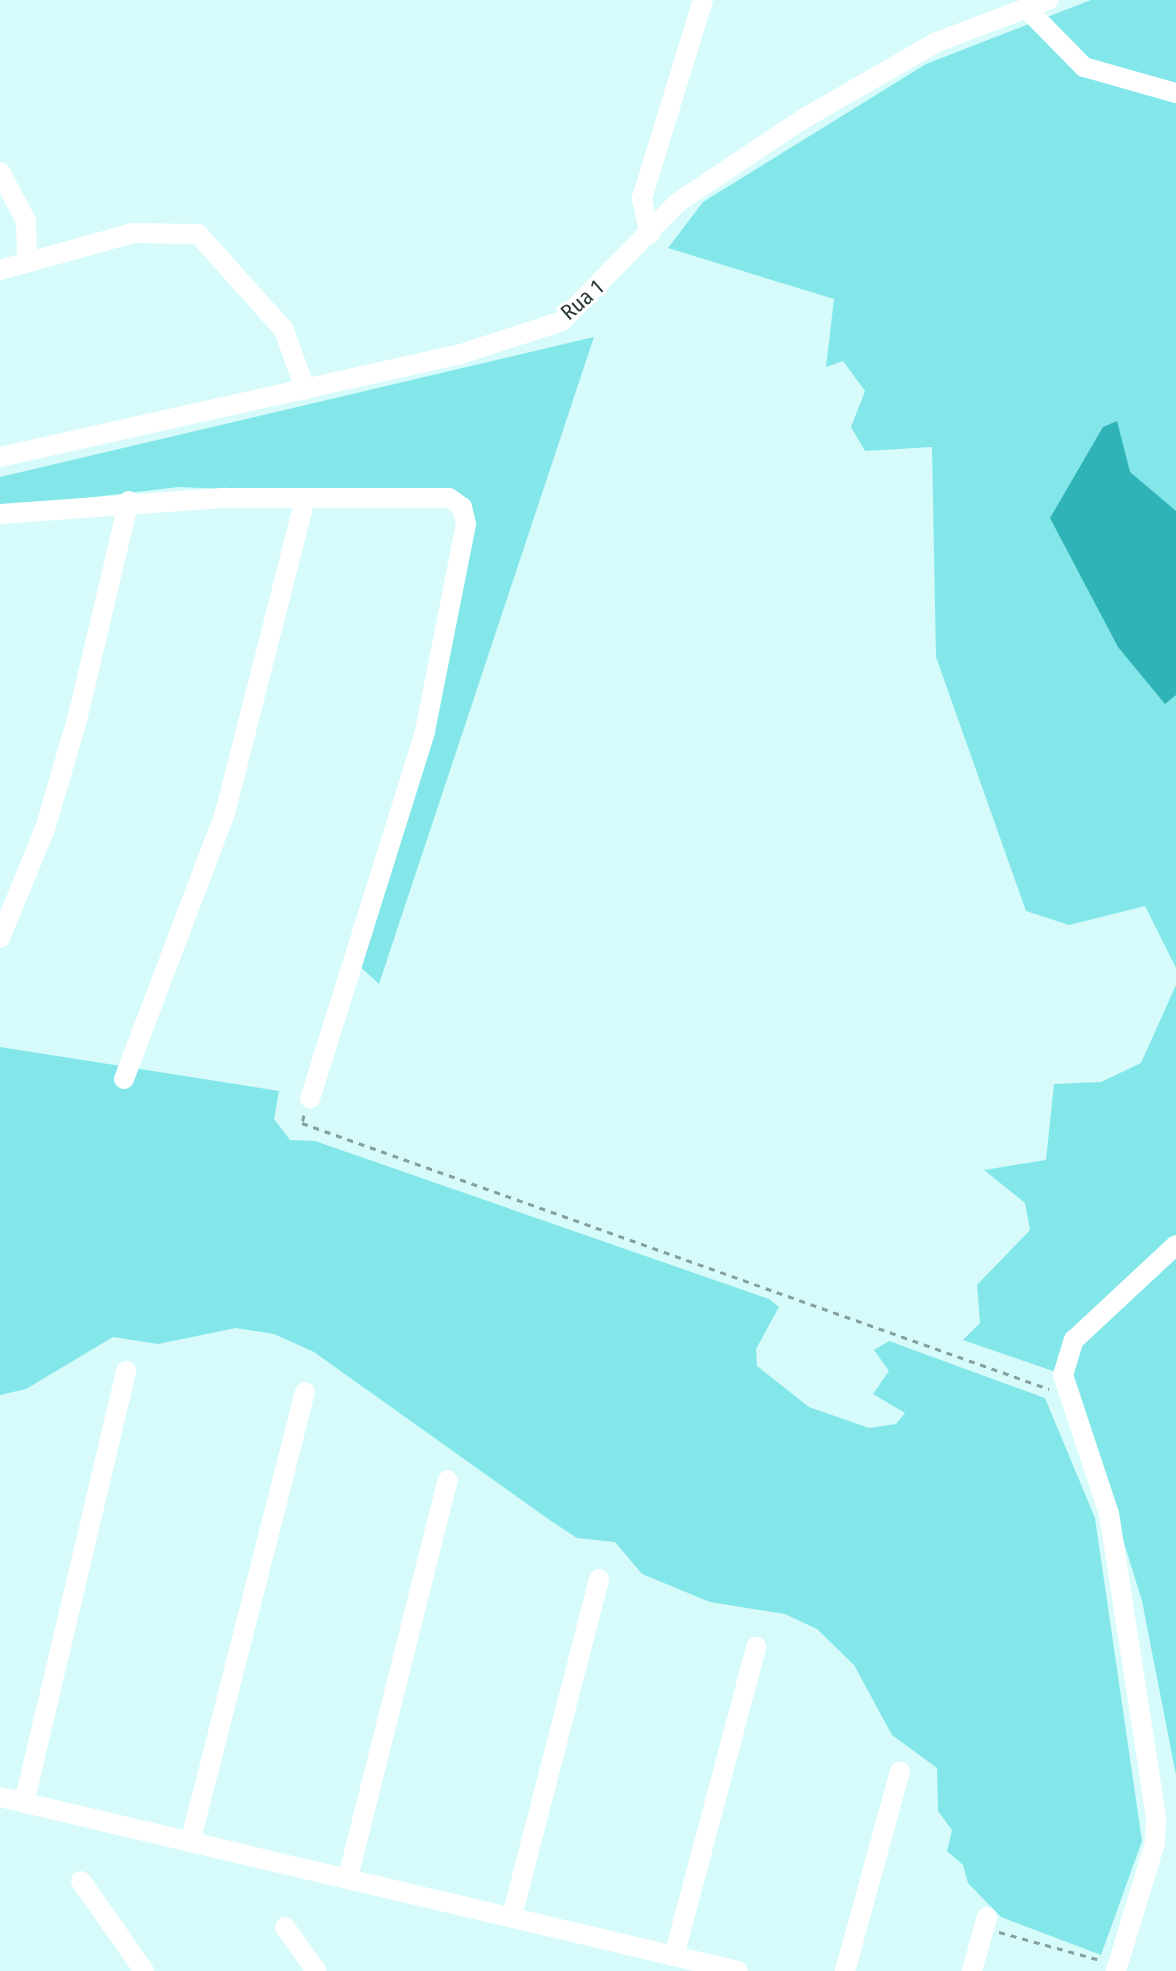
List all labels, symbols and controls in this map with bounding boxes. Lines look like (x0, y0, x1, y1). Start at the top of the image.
street label: Rua 1 (555, 274, 609, 326)

